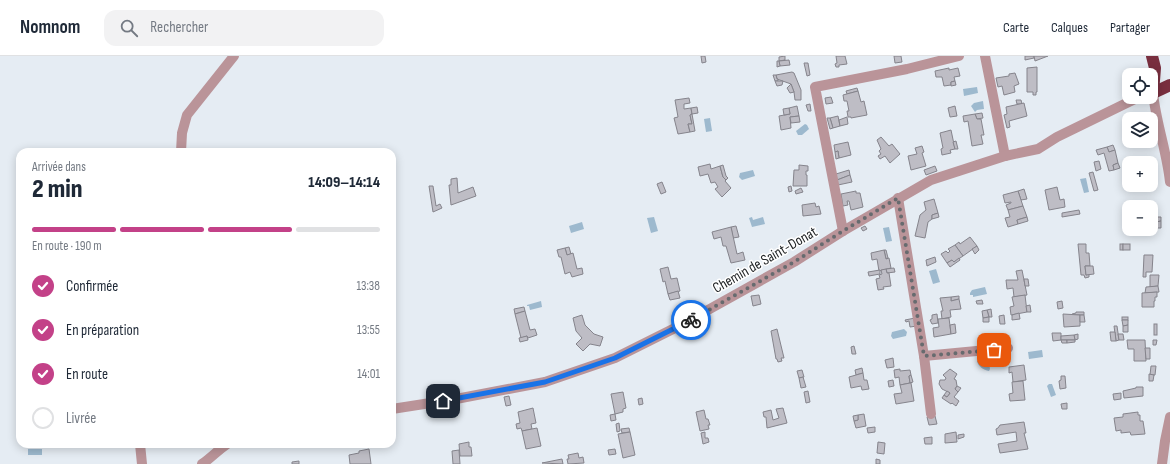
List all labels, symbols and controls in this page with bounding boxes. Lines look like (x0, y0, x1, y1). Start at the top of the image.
search box (104, 10, 384, 46)
text: Nomnom (20, 16, 80, 39)
icon: search (118, 17, 140, 39)
text: Rechercher (150, 18, 208, 37)
text: Carte (1003, 19, 1029, 36)
text: Calques (1051, 19, 1088, 36)
text: Partager (1110, 19, 1150, 36)
map controls (1122, 68, 1158, 236)
button: locate (1122, 68, 1158, 104)
button: layers (1122, 112, 1158, 148)
button: + (1122, 156, 1158, 192)
text: Arrivée dans (32, 159, 86, 175)
text: 14:09–14:14 (308, 173, 380, 192)
text: 2 min (32, 174, 82, 205)
button: − (1122, 200, 1158, 236)
street label: Chemin de Saint-Donat (709, 222, 821, 298)
text: En route · 190 m (32, 238, 102, 254)
icon: check (32, 275, 54, 297)
text: Confirmée (66, 277, 118, 296)
text: 13:38 (356, 278, 380, 294)
courier (671, 300, 711, 340)
icon: bike (680, 309, 702, 331)
icon: check (32, 319, 54, 341)
text: En préparation (66, 321, 139, 340)
text: 13:55 (357, 322, 380, 338)
pin (977, 333, 1011, 367)
icon: bag (983, 339, 1005, 361)
icon: check (32, 363, 54, 385)
text: En route (66, 365, 108, 384)
text: 14:01 (357, 366, 380, 382)
pin (426, 384, 460, 418)
icon: home (432, 390, 454, 412)
text: Livrée (66, 409, 96, 428)

